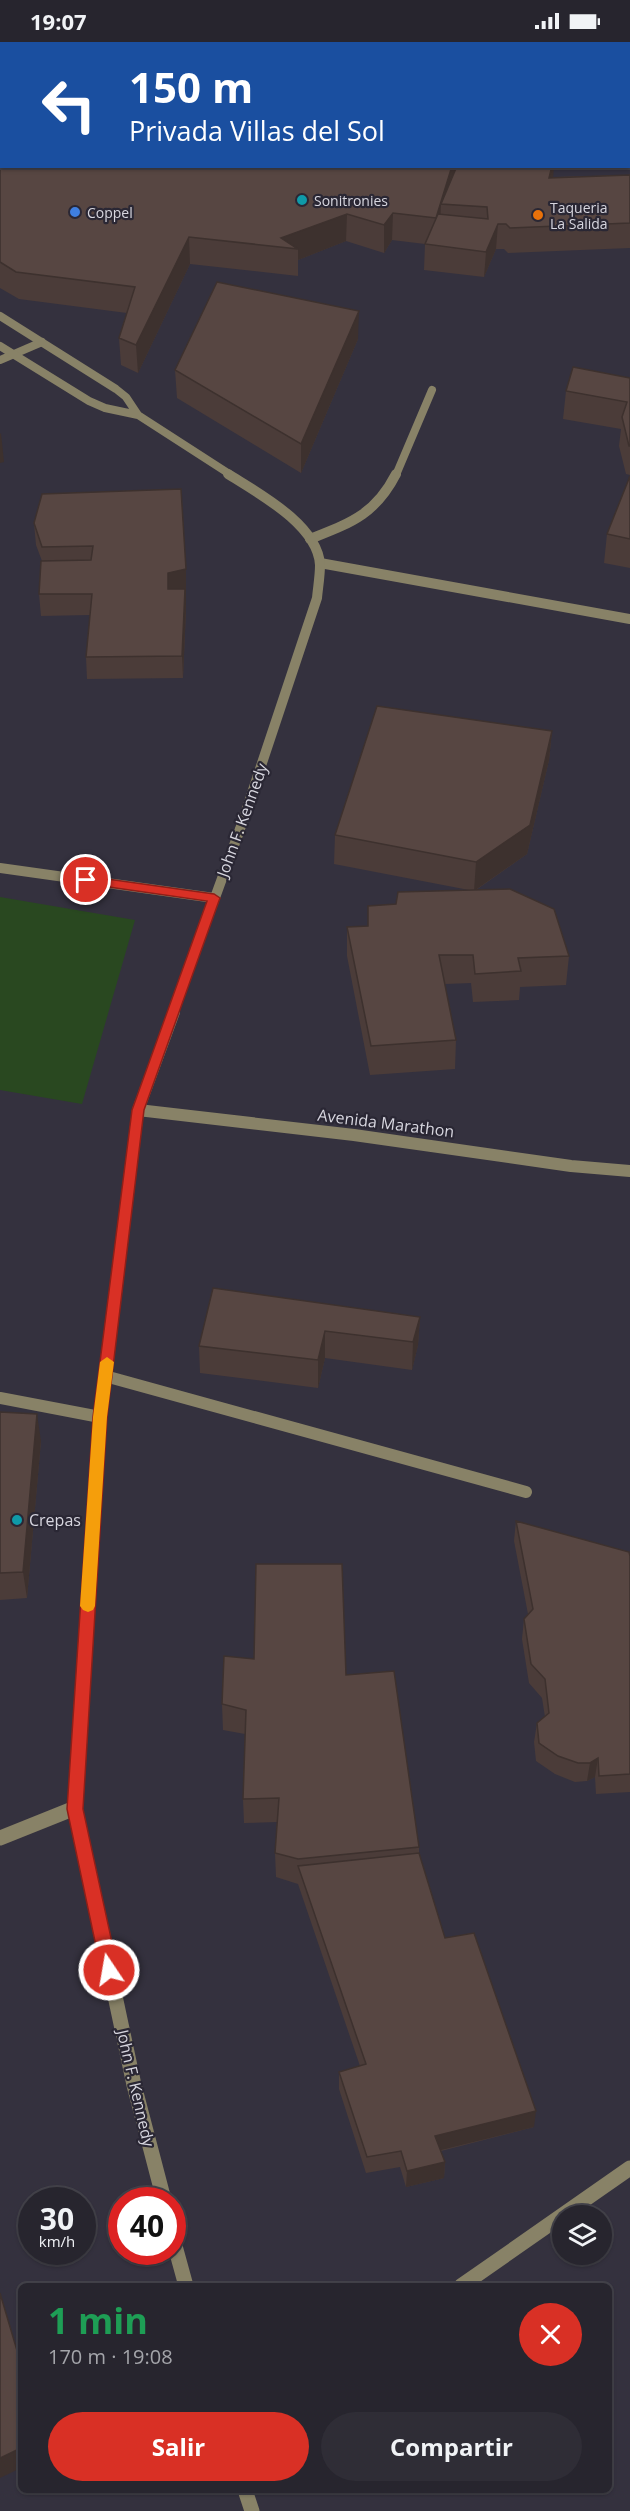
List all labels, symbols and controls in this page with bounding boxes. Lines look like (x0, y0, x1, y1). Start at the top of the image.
text: 19:07 (30, 6, 87, 36)
text: 150 m (129, 58, 253, 115)
icon: left (30, 66, 108, 144)
text: Privada Villas del Sol (129, 112, 385, 149)
place label: Sonitronies (314, 191, 388, 210)
marker: Sonitronies (295, 193, 309, 207)
place label: Taqueria La Salida (550, 198, 608, 233)
place label: Coppel (87, 203, 133, 222)
marker: Coppel (68, 205, 82, 219)
marker: Taqueria La Salida (531, 208, 545, 222)
street label: John F. Kennedy (211, 759, 273, 882)
pin (60, 854, 111, 905)
icon: arrive (69, 863, 102, 896)
street label: Avenida Marathon (316, 1104, 456, 1142)
place label: Crepas (29, 1509, 81, 1531)
marker: Crepas (10, 1513, 24, 1527)
position arrow (77, 1938, 141, 2002)
street label: John F. Kennedy (111, 2025, 160, 2150)
speed limit sign: 40 (108, 2187, 186, 2265)
text: 30 (40, 2198, 74, 2239)
map controls (552, 2205, 612, 2265)
button: layers (552, 2205, 612, 2265)
text: km/h (39, 2231, 75, 2251)
text: 1 min (48, 2296, 148, 2345)
button: close (519, 2303, 582, 2366)
text: 170 m · 19:08 (48, 2343, 173, 2370)
button: Salir (48, 2412, 309, 2481)
button: Compartir (321, 2412, 582, 2481)

